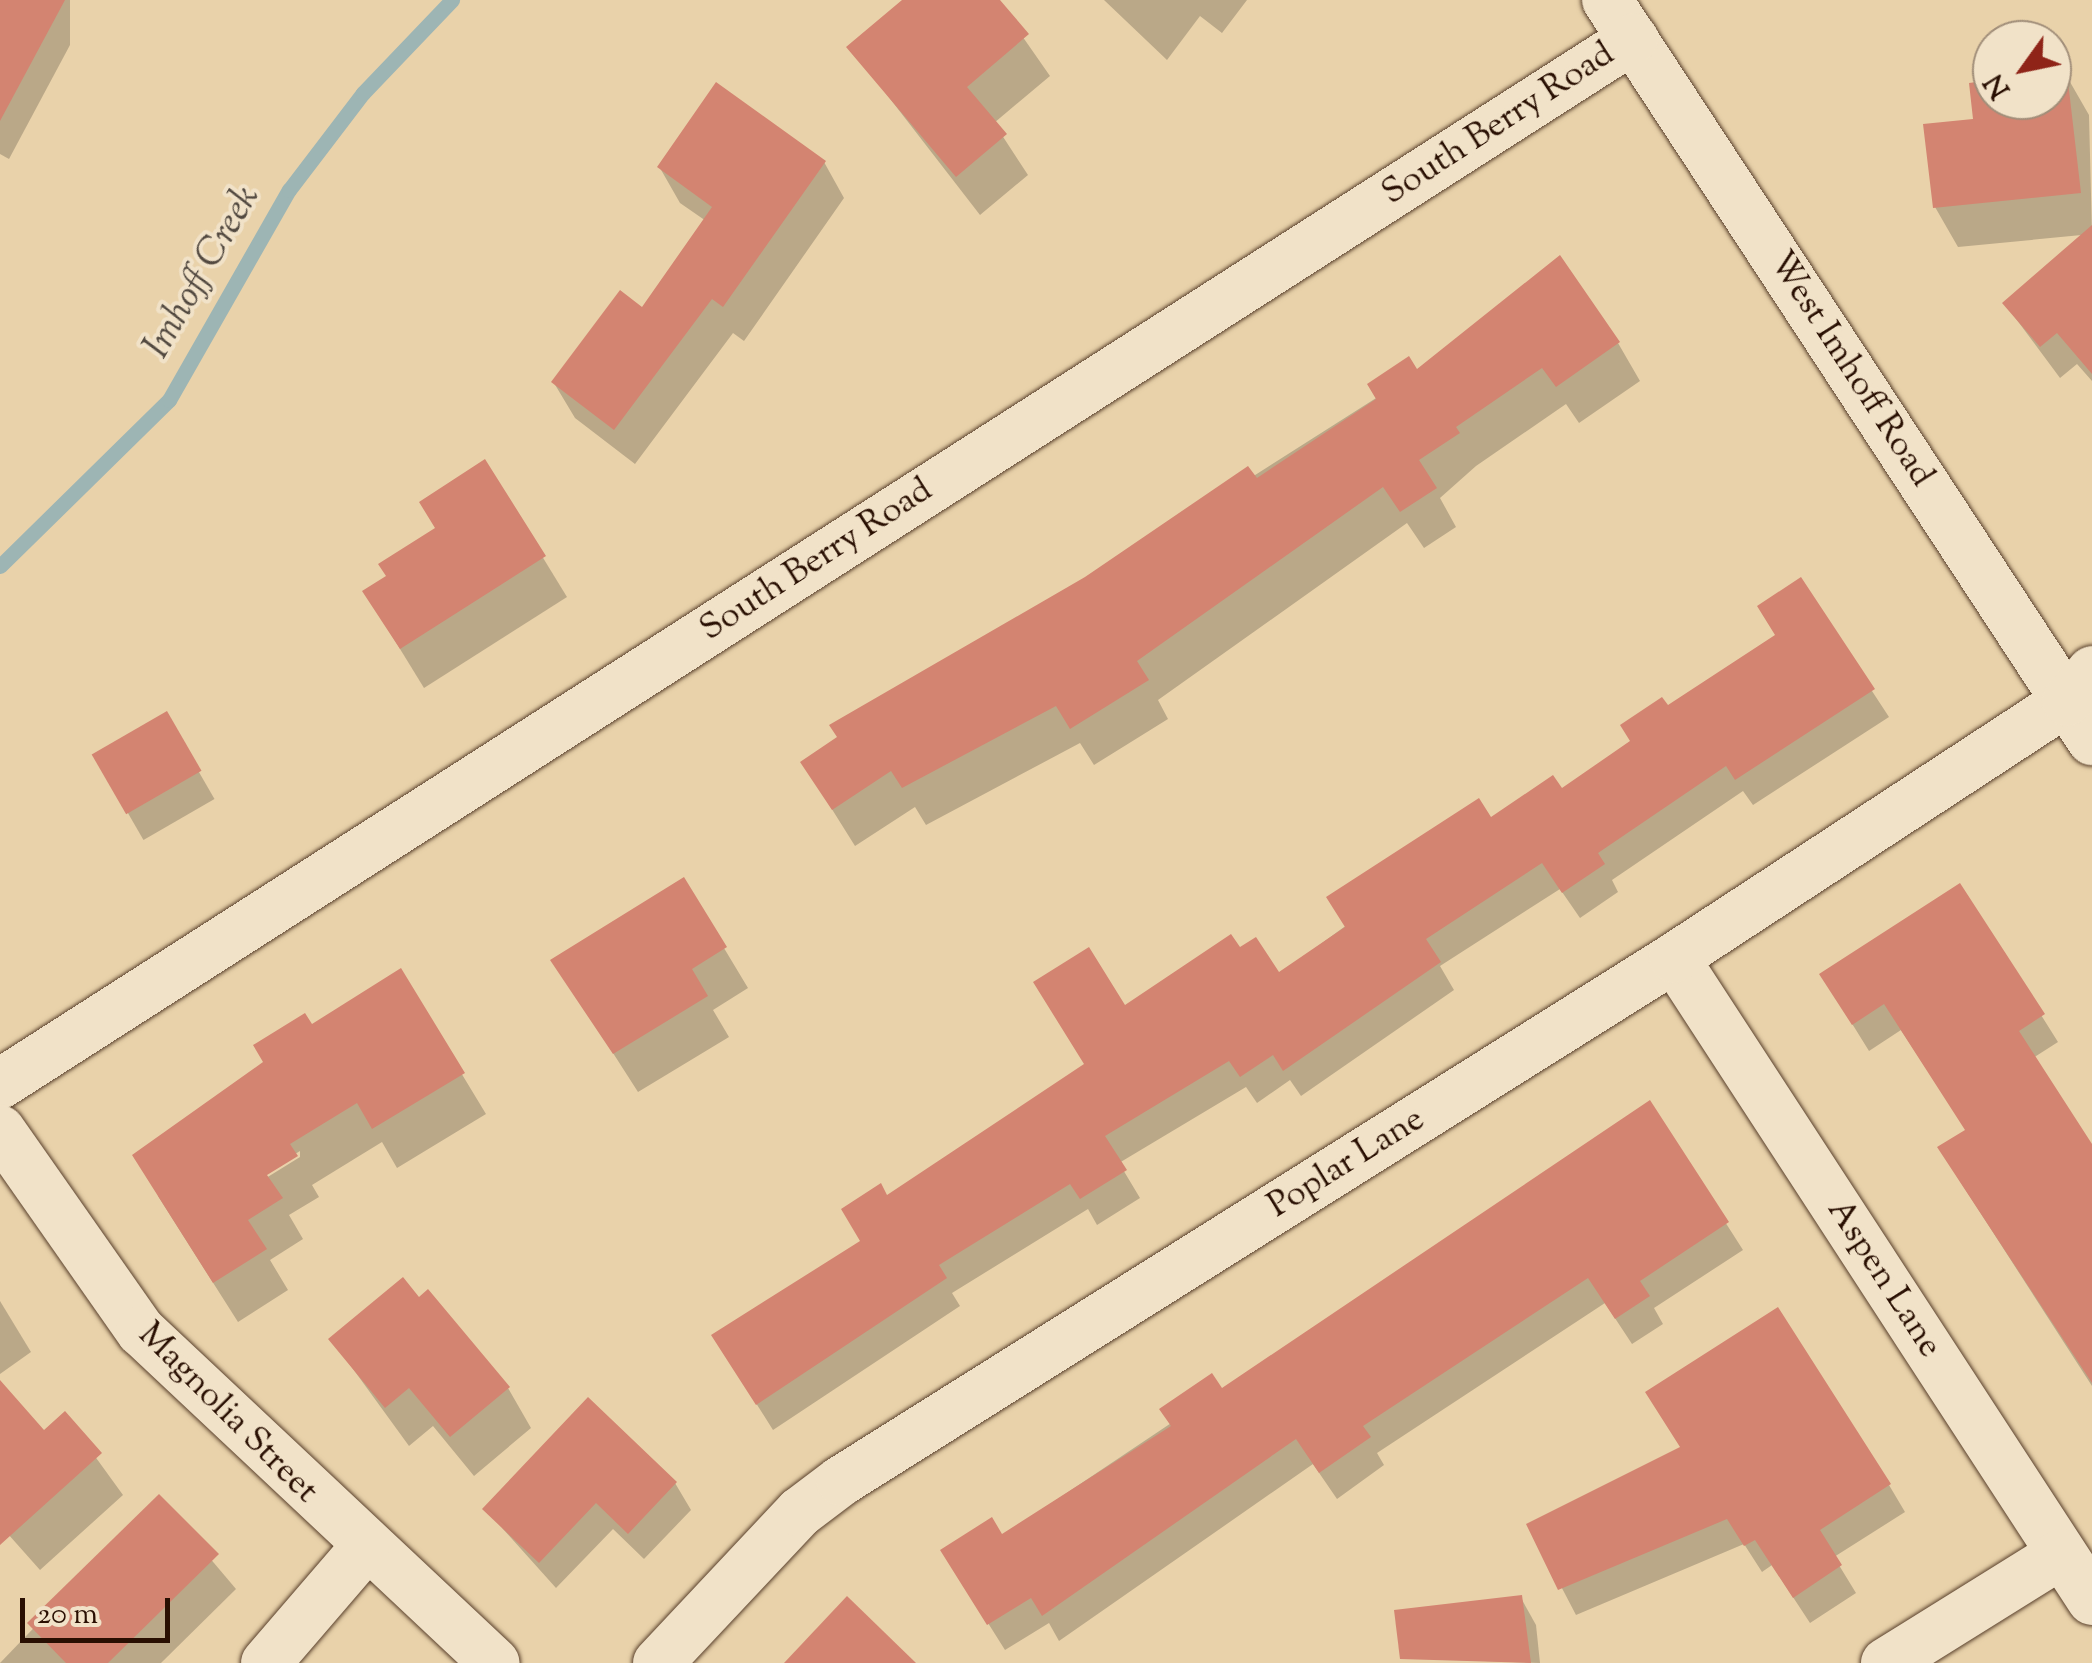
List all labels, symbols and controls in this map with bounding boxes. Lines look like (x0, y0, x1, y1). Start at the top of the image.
north arrow (1972, 20, 2072, 120)
street label: South Berry Road (1375, 34, 1623, 216)
text: N (1976, 65, 2021, 106)
water label: Imhoff Creek (136, 179, 272, 367)
street label: West Imhoff Road (1758, 244, 1942, 496)
street label: South Berry Road (693, 470, 941, 652)
street label: Poplar Lane (1261, 1100, 1433, 1228)
street label: Aspen Lane (1816, 1192, 1950, 1366)
street label: Magnolia Street (128, 1315, 326, 1513)
scale bar (25, 1578, 175, 1640)
text: 20 m (37, 1594, 98, 1637)

